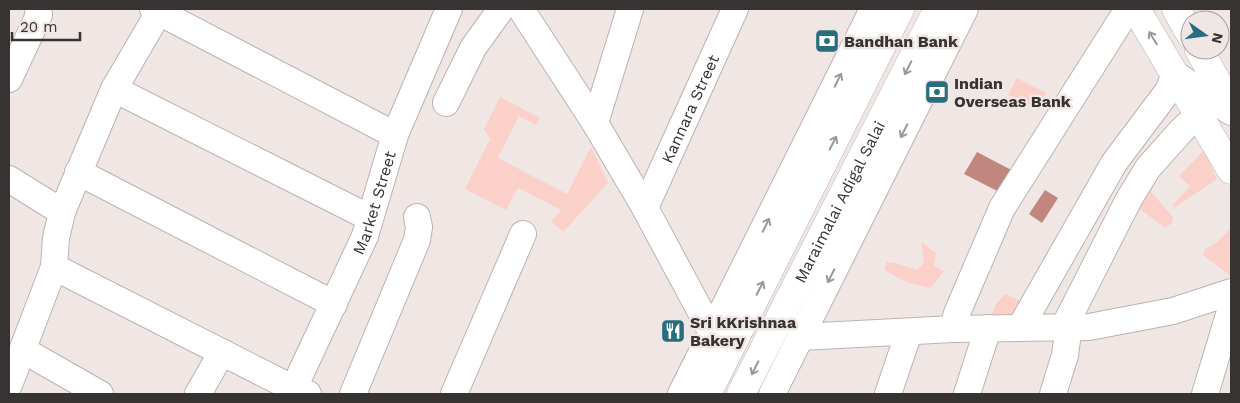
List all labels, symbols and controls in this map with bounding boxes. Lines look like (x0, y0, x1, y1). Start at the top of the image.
scale bar (12, 10, 80, 42)
north arrow (1180, 10, 1230, 60)
text: 20 m (20, 18, 58, 36)
bank icon: Bandhan Bank (814, 28, 840, 54)
one-way arrow (1148, 31, 1158, 45)
text: N (1209, 31, 1227, 45)
place label: Bandhan Bank (844, 32, 958, 51)
street label: Kannara Street (658, 51, 723, 166)
one-way arrow (903, 60, 912, 75)
one-way arrow (834, 73, 843, 88)
place label: Indian Overseas Bank (954, 74, 1071, 111)
bank icon: Indian Overseas Bank (924, 79, 950, 105)
street label: Maraimalai Adigal Salai (791, 118, 889, 286)
one-way arrow (899, 123, 909, 138)
one-way arrow (829, 136, 838, 151)
street label: Market Street (349, 149, 400, 258)
one-way arrow (761, 218, 771, 233)
one-way arrow (826, 268, 835, 283)
one-way arrow (756, 281, 765, 296)
place label: Sri kKrishnaa Bakery (690, 313, 797, 350)
restaurant icon: Sri kKrishnaa Bakery (660, 318, 686, 344)
one-way arrow (750, 361, 760, 376)

